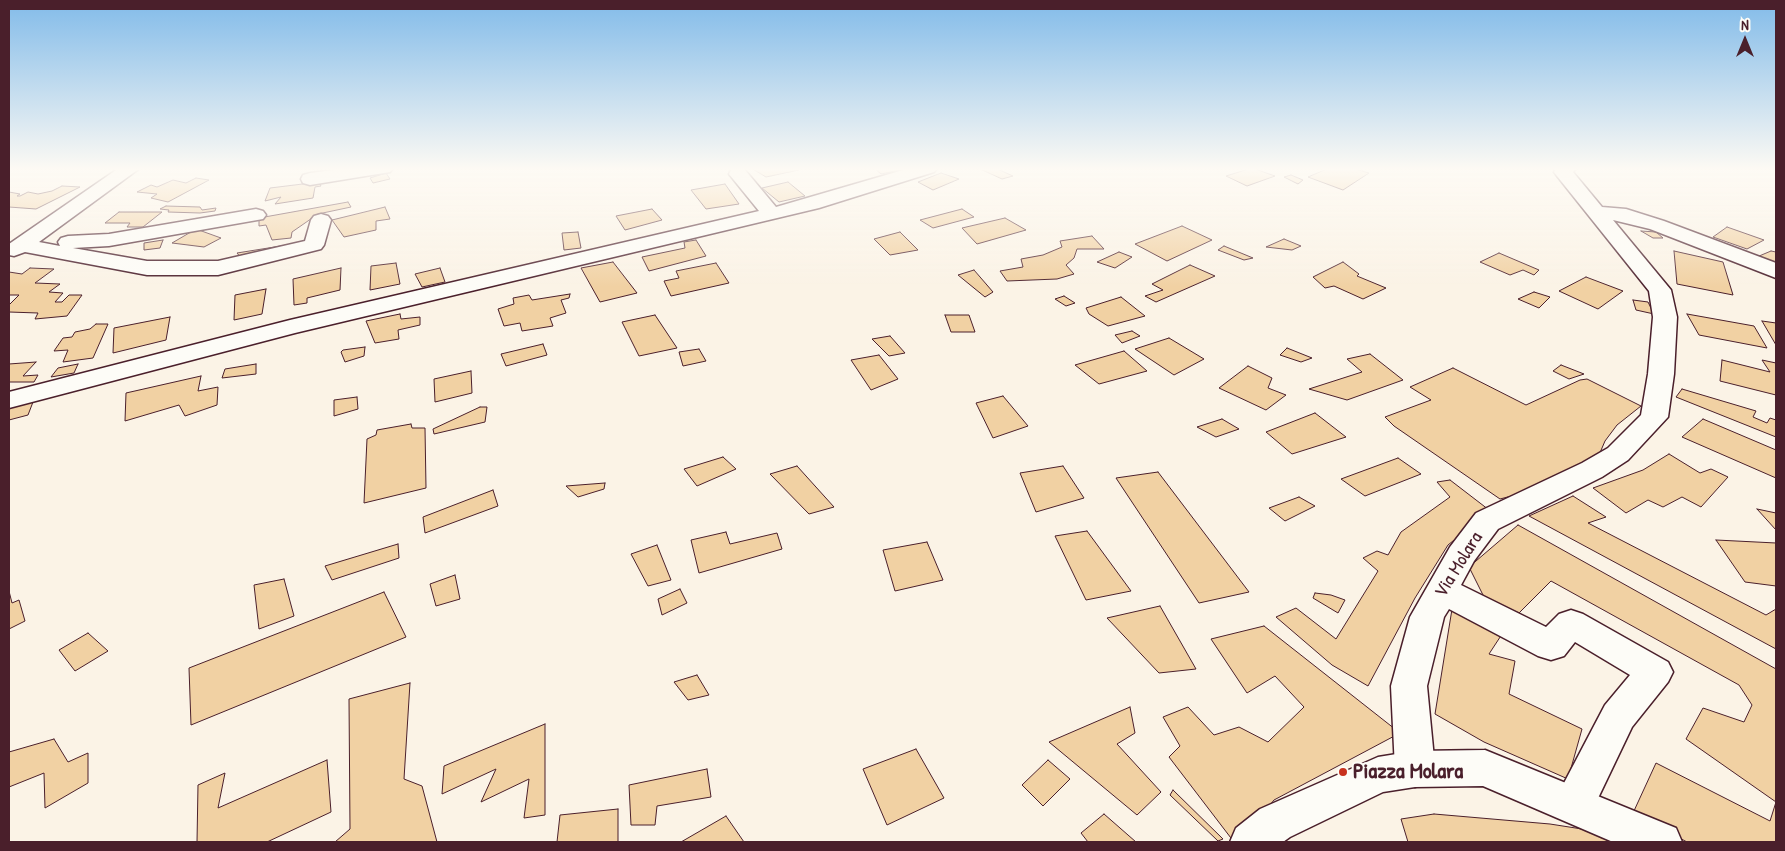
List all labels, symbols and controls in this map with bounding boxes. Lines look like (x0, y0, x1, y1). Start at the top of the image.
north arrow (1720, 15, 1770, 65)
text: N (1741, 15, 1749, 34)
street label: Via Molara (1430, 528, 1488, 602)
place label: Piazza Molara (1353, 759, 1463, 785)
marker: Piazza Molara (1337, 766, 1349, 778)

